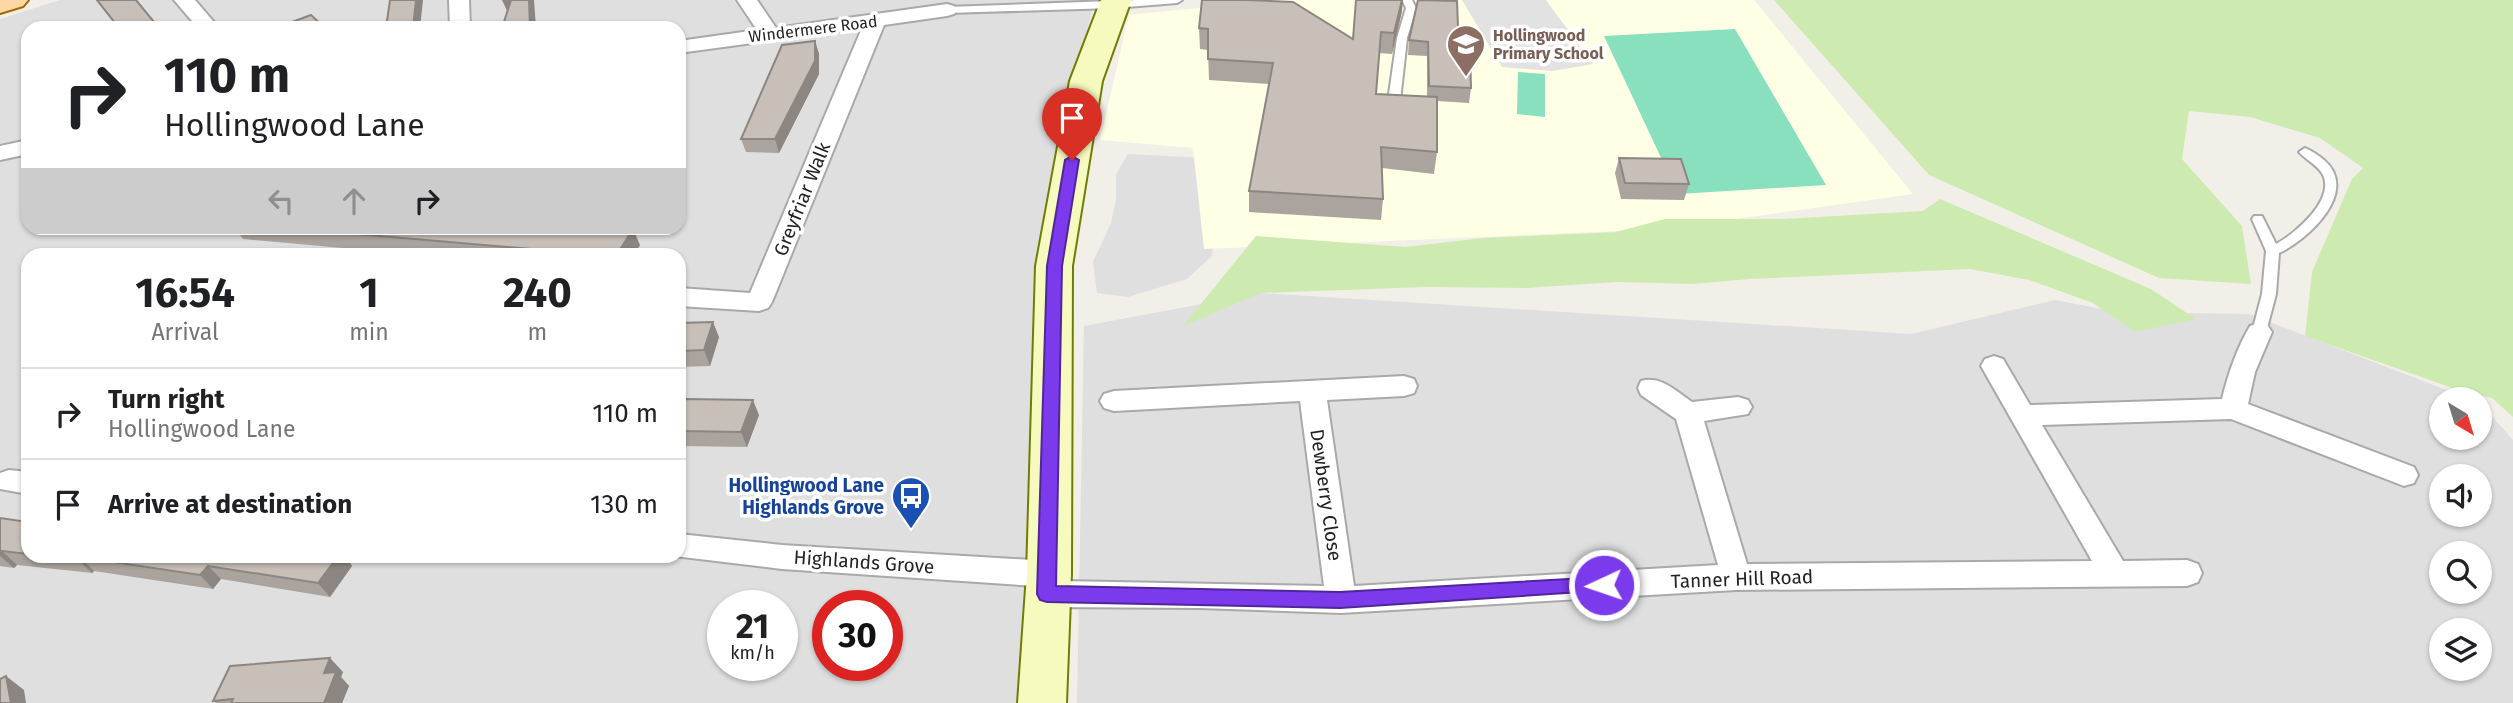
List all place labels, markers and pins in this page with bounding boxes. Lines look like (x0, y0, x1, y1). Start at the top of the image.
school or university icon: Hollingwood Primary School (1445, 23, 1487, 78)
place label: Hollingwood Primary School (1493, 26, 1604, 63)
pin (1042, 88, 1102, 160)
place label: Hollingwood Lane Highlands Grove (728, 474, 884, 519)
bus stop icon: Hollingwood Lane Highlands Grove (890, 475, 932, 530)

